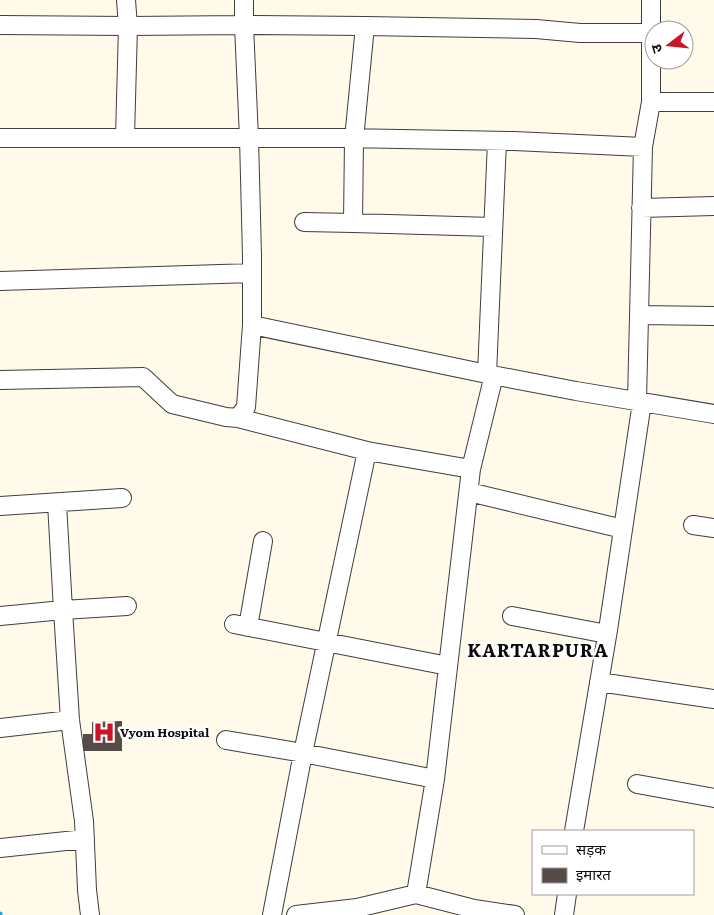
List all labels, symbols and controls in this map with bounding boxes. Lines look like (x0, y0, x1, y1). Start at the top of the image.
north arrow (644, 20, 694, 70)
text: उ (645, 41, 666, 56)
district label: KARTARPURA (467, 636, 609, 663)
hospital icon: Vyom Hospital (91, 719, 117, 745)
place label: Vyom Hospital (120, 723, 210, 741)
legend (532, 830, 694, 895)
text: सड़क (576, 837, 606, 860)
text: इमारत (576, 862, 611, 885)

